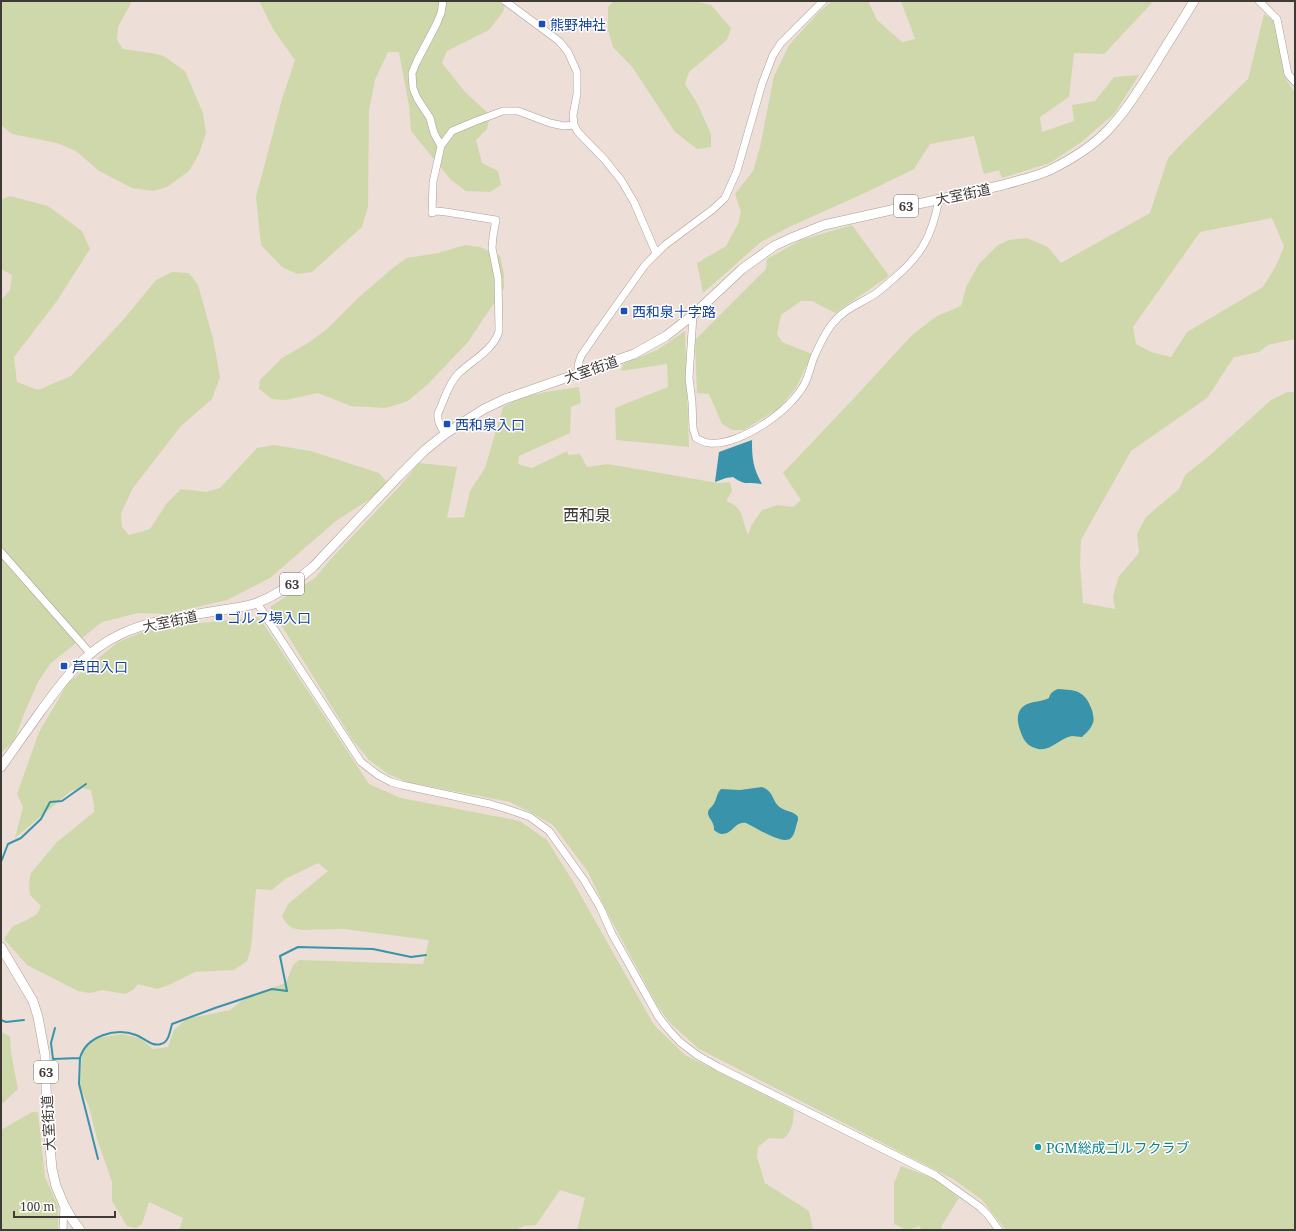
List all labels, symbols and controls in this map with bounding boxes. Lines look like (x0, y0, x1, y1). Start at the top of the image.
place label: 熊野神社 (550, 15, 606, 34)
marker: 熊野神社 (537, 19, 547, 29)
street label: 大室街道 (934, 179, 992, 209)
road number: 63 (894, 195, 918, 217)
place label: 西和泉十字路 (632, 302, 716, 321)
marker: 西和泉十字路 (619, 306, 629, 316)
street label: 大室街道 (561, 351, 621, 387)
place label: 西和泉入口 (455, 415, 525, 434)
marker: 西和泉入口 (442, 419, 452, 429)
district label: 西和泉 (563, 504, 611, 526)
road number: 63 (280, 573, 304, 595)
street label: 大室街道 (141, 606, 199, 636)
place label: ゴルフ場入口 (227, 608, 311, 627)
marker: ゴルフ場入口 (214, 612, 224, 622)
place label: 芦田入口 (72, 657, 128, 676)
marker: 芦田入口 (59, 661, 69, 671)
road number: 63 (34, 1061, 58, 1083)
street label: 大室街道 (37, 1095, 59, 1151)
place label: PGM総成ゴルフクラブ (1046, 1138, 1190, 1157)
marker: PGM総成ゴルフクラブ (1033, 1142, 1043, 1152)
scale bar (14, 1193, 115, 1219)
text: 100 m (20, 1198, 55, 1215)

